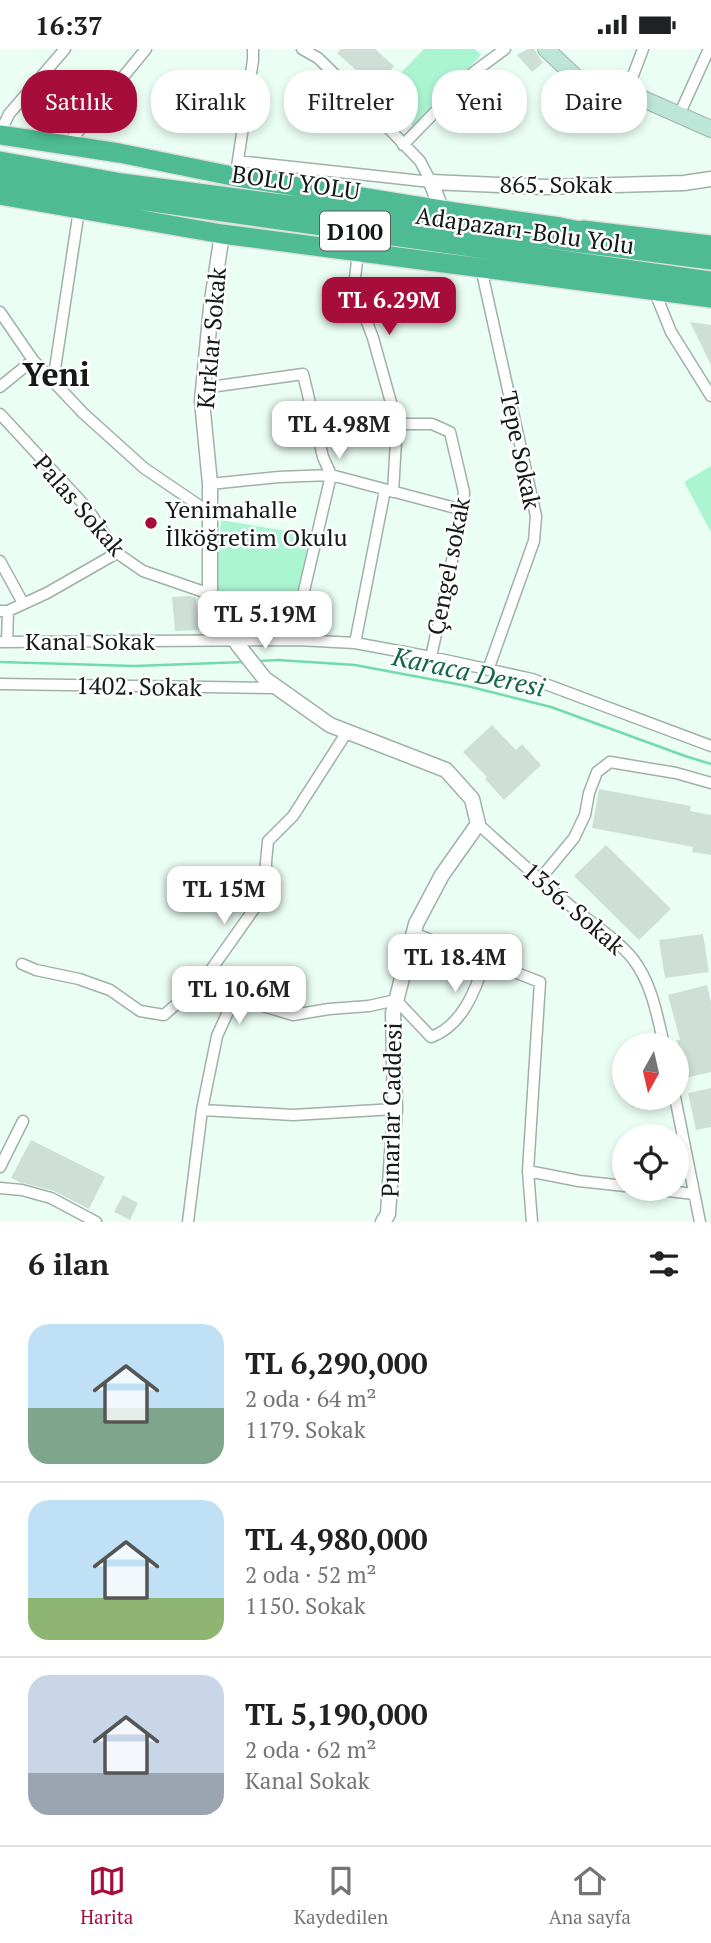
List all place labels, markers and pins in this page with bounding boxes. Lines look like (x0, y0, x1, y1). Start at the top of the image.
pin: TL 6.29M (317, 278, 461, 337)
pin: TL 4.98M (267, 401, 411, 461)
place label: Yenimahalle İlköğretim Okulu (165, 493, 348, 553)
marker: Yenimahalle İlköğretim Okulu (143, 515, 159, 531)
pin: TL 5.19M (193, 591, 337, 651)
pin: TL 15M (167, 867, 281, 926)
pin: TL 18.4M (383, 935, 527, 994)
pin: TL 10.6M (167, 967, 311, 1026)

